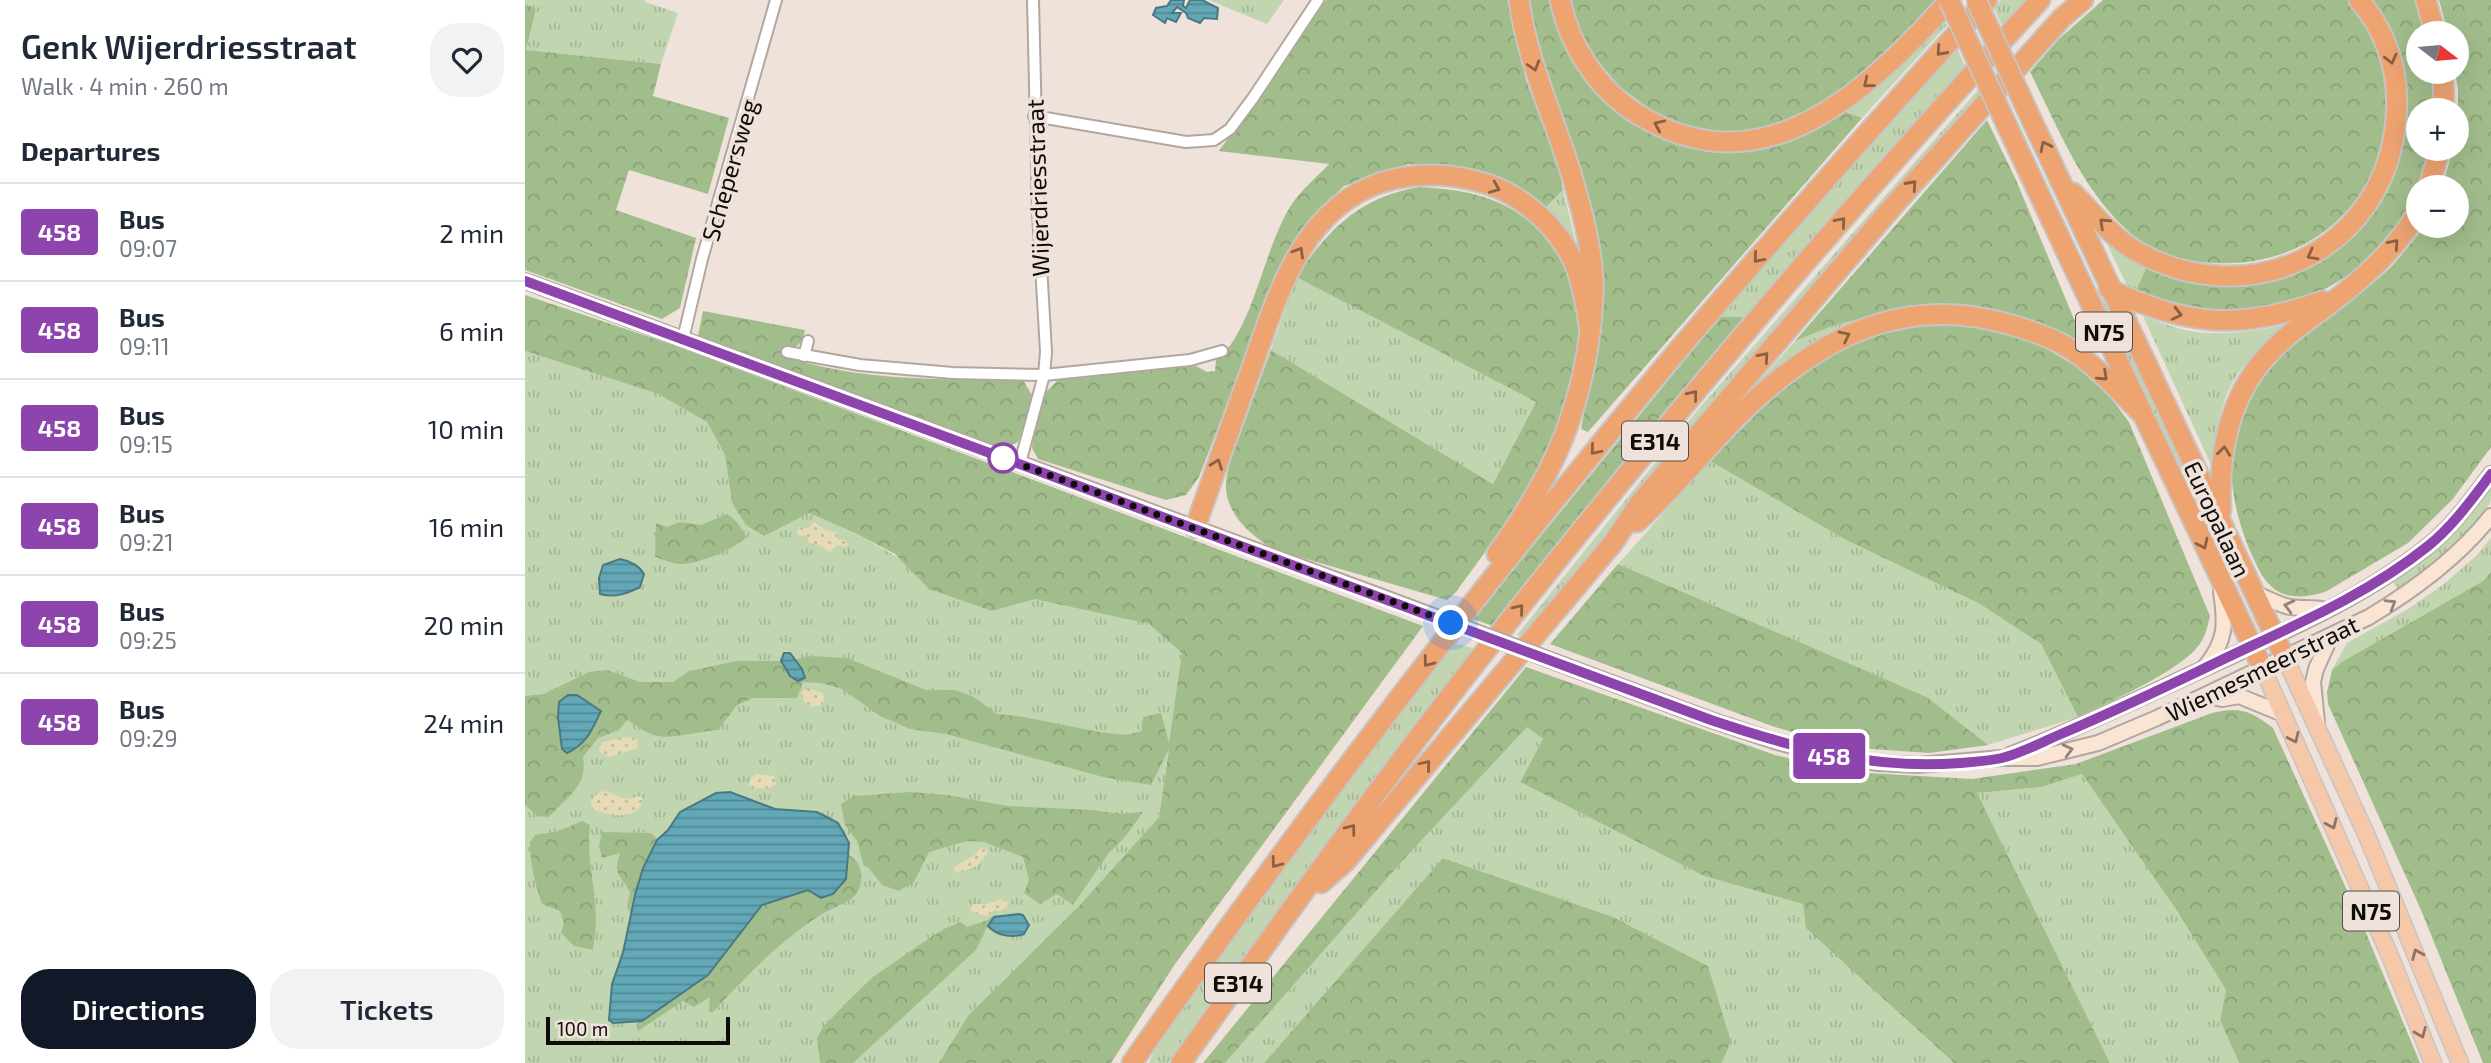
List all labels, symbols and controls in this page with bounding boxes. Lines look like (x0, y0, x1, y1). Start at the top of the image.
north arrow (2406, 21, 2469, 84)
map controls (2406, 21, 2469, 238)
button: heart (430, 23, 504, 97)
text: Genk Wijerdriesstraat (21, 26, 357, 66)
one-way arrow (1937, 43, 1949, 56)
one-way arrow (2383, 53, 2397, 65)
one-way arrow (1526, 60, 1540, 72)
text: Walk · 4 min · 260 m (21, 72, 229, 100)
one-way arrow (1863, 75, 1876, 87)
street label: Schepersweg (695, 96, 763, 244)
button: + (2406, 98, 2469, 161)
street label: Wijerdriesstraat (1019, 99, 1055, 277)
one-way arrow (1653, 119, 1666, 133)
text: Departures (21, 135, 160, 166)
one-way arrow (2039, 141, 2053, 153)
button: − (2406, 175, 2469, 238)
one-way arrow (1488, 180, 1501, 194)
one-way arrow (1904, 180, 1917, 193)
text: Bus (119, 203, 165, 234)
text: 458 (38, 217, 81, 246)
text: 2 min (439, 217, 504, 248)
one-way arrow (1833, 217, 1845, 230)
one-way arrow (2099, 219, 2112, 231)
text: 09:07 (119, 234, 177, 262)
one-way arrow (2386, 239, 2399, 252)
one-way arrow (1291, 246, 1304, 259)
one-way arrow (2307, 246, 2319, 260)
one-way arrow (1754, 250, 1766, 263)
text: Bus (119, 301, 165, 332)
one-way arrow (2171, 306, 2183, 321)
road number: N75 (2076, 312, 2132, 352)
text: 458 (38, 315, 81, 344)
text: 6 min (439, 315, 504, 346)
one-way arrow (1838, 330, 1850, 344)
text: 09:11 (119, 332, 170, 360)
one-way arrow (1756, 352, 1768, 365)
one-way arrow (2095, 368, 2108, 381)
one-way arrow (1685, 390, 1697, 403)
text: Bus (119, 399, 165, 430)
text: 458 (38, 413, 81, 442)
text: 10 min (428, 413, 504, 444)
road number: E314 (1622, 422, 1688, 461)
text: 09:15 (119, 430, 173, 458)
unlabelled marker (988, 443, 1018, 473)
one-way arrow (1591, 443, 1604, 455)
one-way arrow (2217, 446, 2232, 457)
street label: Europalaan (2179, 456, 2257, 582)
one-way arrow (1209, 458, 1223, 470)
text: Bus (119, 497, 165, 528)
text: 458 (38, 511, 81, 540)
text: 16 min (429, 511, 504, 542)
text: 09:21 (119, 528, 174, 556)
one-way arrow (2195, 537, 2209, 549)
text: Bus (119, 595, 165, 626)
one-way arrow (2383, 599, 2396, 612)
one-way arrow (2283, 600, 2295, 614)
your location (1433, 605, 1468, 640)
one-way arrow (1510, 605, 1523, 617)
text: 458 (38, 609, 81, 638)
text: 20 min (424, 609, 504, 640)
street label: Wiemesmeerstraat (2161, 609, 2363, 727)
text: 09:25 (119, 626, 177, 654)
one-way arrow (1423, 654, 1436, 666)
text: Bus (119, 693, 165, 724)
text: 458 (38, 707, 81, 736)
text: 24 min (423, 707, 504, 738)
text: 09:29 (119, 724, 178, 752)
one-way arrow (2286, 731, 2300, 743)
line badge: 458 (1789, 733, 1869, 779)
text: 458 (1807, 741, 1851, 770)
one-way arrow (2062, 744, 2074, 759)
one-way arrow (1418, 761, 1430, 774)
one-way arrow (2324, 816, 2338, 829)
one-way arrow (1343, 825, 1356, 837)
one-way arrow (1271, 855, 1284, 867)
road number: N75 (2343, 891, 2399, 930)
one-way arrow (2411, 949, 2425, 961)
road number: E314 (1205, 964, 1271, 1002)
button: Directions (21, 969, 256, 1049)
button: Tickets (270, 969, 504, 1049)
scale bar (546, 1014, 730, 1046)
text: 100 m (557, 1017, 608, 1040)
one-way arrow (2412, 1027, 2426, 1039)

